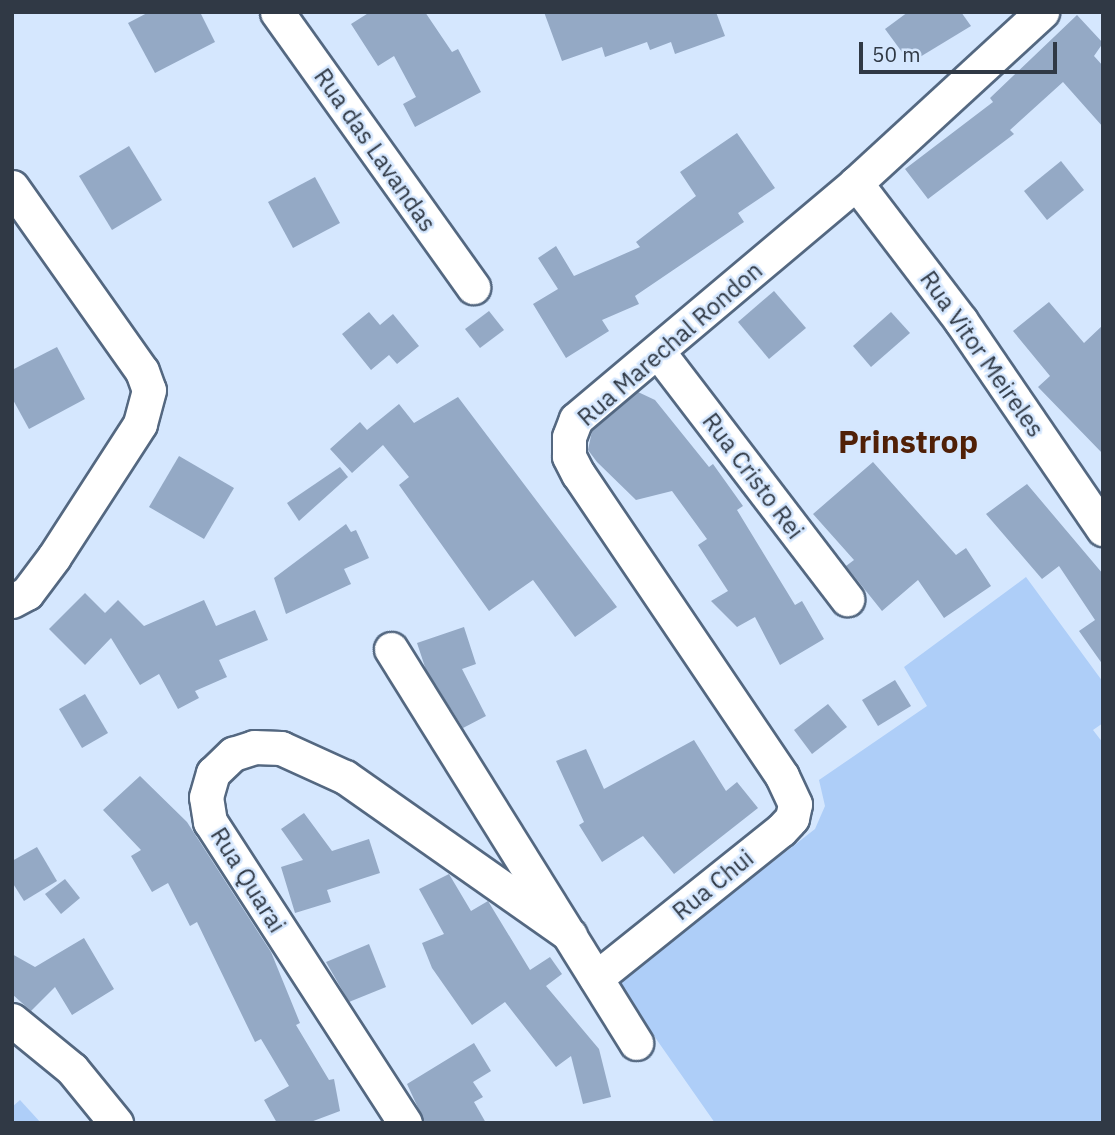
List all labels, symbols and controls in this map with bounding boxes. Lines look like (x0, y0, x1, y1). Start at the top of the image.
scale bar (863, 28, 1061, 72)
text: 50 m (872, 40, 921, 68)
street label: Rua das Lavandas (308, 63, 442, 237)
street label: Rua Marechal Rondon (572, 256, 768, 432)
street label: Rua Vitor Meireles (914, 265, 1050, 443)
street label: Rua Cristo Rei (696, 407, 810, 545)
district label: Prinstrop (838, 422, 978, 460)
street label: Rua Quarai (204, 822, 292, 938)
street label: Rua Chui (667, 844, 759, 926)

